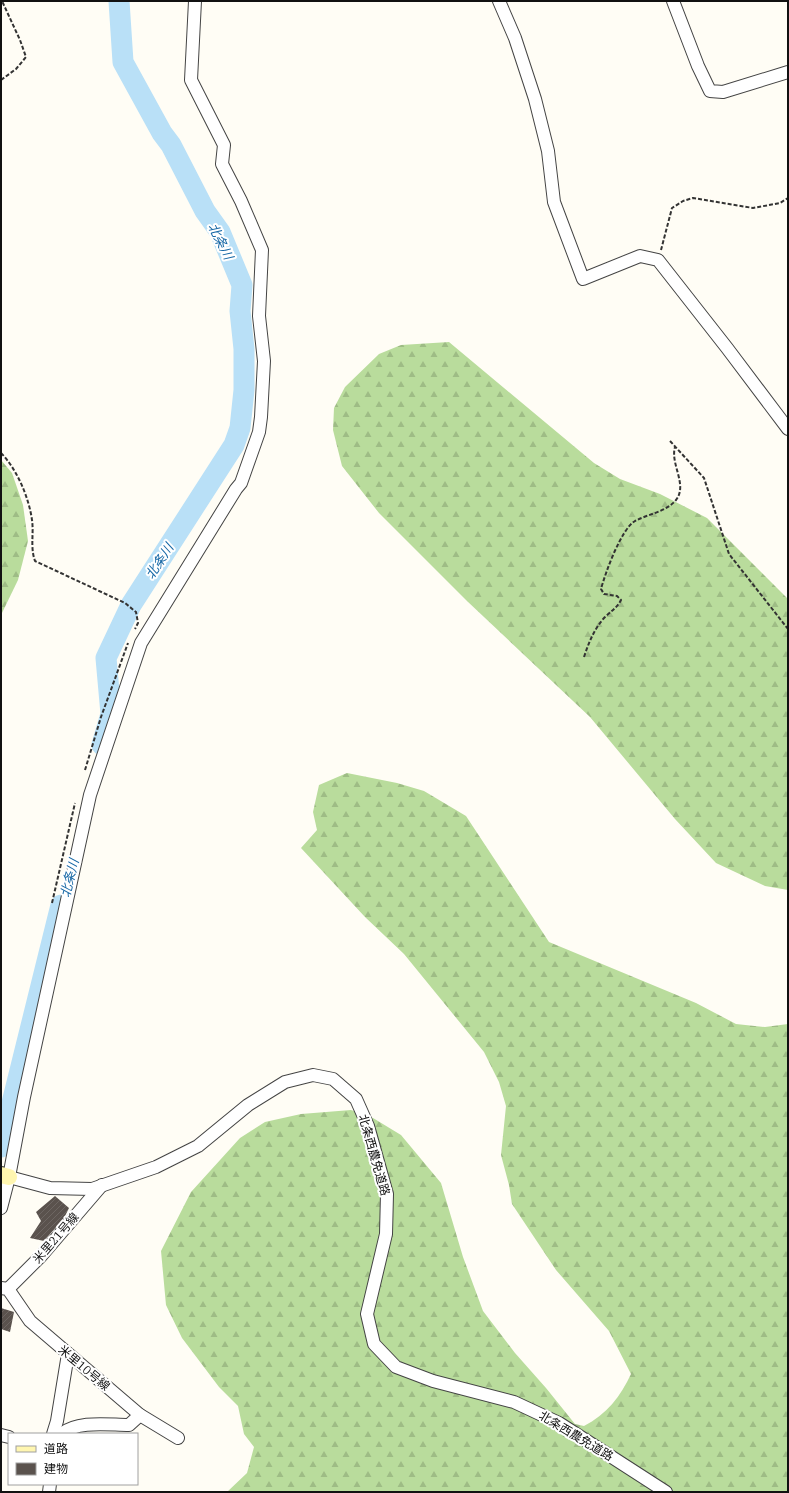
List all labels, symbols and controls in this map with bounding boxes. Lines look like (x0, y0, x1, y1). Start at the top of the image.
water label: 北条川 (204, 220, 238, 264)
water label: 北条川 (142, 539, 178, 582)
water label: 北条川 (57, 855, 83, 899)
street label: 北条西農免道路 (356, 1112, 393, 1197)
street label: 米里21号線 (29, 1209, 82, 1266)
street label: 米里10号線 (56, 1342, 113, 1393)
street label: 北条西農免道路 (536, 1408, 616, 1464)
legend (8, 1433, 138, 1485)
text: 道路 (44, 1441, 68, 1456)
text: 建物 (44, 1461, 68, 1476)

